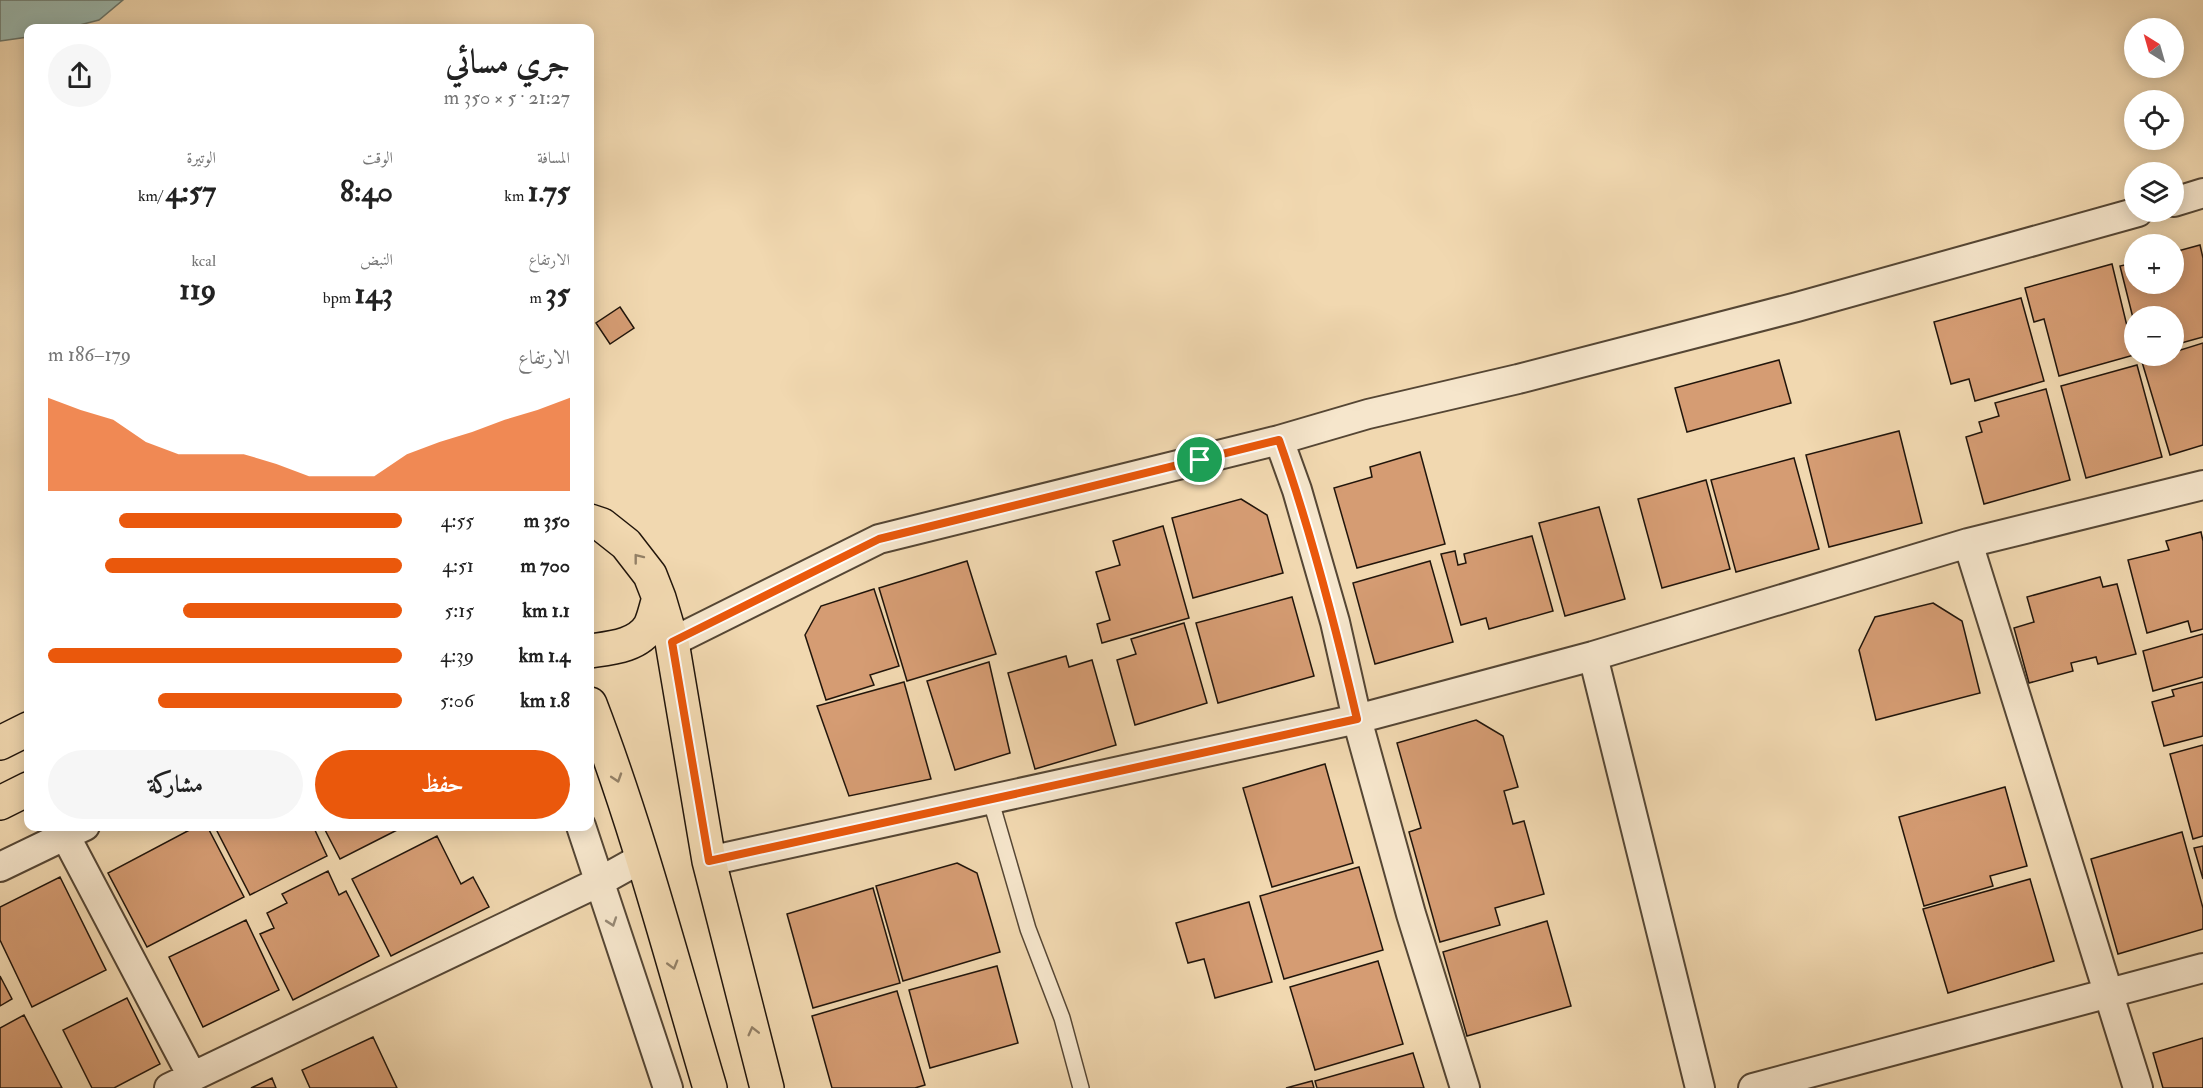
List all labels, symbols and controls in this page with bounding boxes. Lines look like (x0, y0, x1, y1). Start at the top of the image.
north arrow (2124, 18, 2184, 78)
map controls (2124, 18, 2184, 366)
text: جري مسائي (446, 42, 570, 83)
button: share (48, 44, 111, 107)
text: 21:27 · 5 × 350 m (444, 85, 570, 110)
button: locate (2124, 90, 2184, 150)
text: الوتيرة (186, 148, 216, 168)
text: الوقت (362, 148, 393, 168)
text: المسافة (537, 148, 570, 168)
button: layers (2124, 162, 2184, 222)
text: 4:57 (165, 173, 216, 210)
text: 8:40 (340, 173, 393, 210)
text: 1.75 (528, 173, 570, 210)
text: /km (138, 186, 165, 206)
text: km (504, 186, 528, 206)
button: + (2124, 234, 2184, 294)
text: النبض (360, 250, 393, 270)
text: الارتفاع (528, 250, 570, 270)
text: kcal (191, 251, 216, 271)
text: 119 (179, 271, 216, 308)
text: 143 (355, 275, 393, 312)
text: 35 (545, 275, 570, 312)
text: bpm (323, 288, 355, 308)
text: m (530, 288, 545, 308)
button: − (2124, 306, 2184, 366)
text: 179–186 m (48, 342, 131, 367)
text: الارتفاع (518, 345, 570, 370)
pin (1174, 434, 1225, 485)
icon: arrive (1183, 443, 1216, 476)
text: 4:55 (441, 508, 474, 533)
text: 350 m (524, 508, 570, 533)
text: 4:51 (442, 553, 474, 578)
text: 700 m (521, 553, 570, 578)
one-way arrow (634, 554, 645, 565)
text: 5:15 (444, 598, 474, 623)
text: 1.1 km (523, 598, 570, 623)
text: 4:39 (440, 643, 474, 668)
text: 1.4 km (519, 643, 570, 668)
text: 5:06 (440, 688, 474, 713)
text: 1.8 km (520, 688, 570, 713)
button: مشاركة (48, 750, 303, 819)
button: حفظ (315, 750, 570, 819)
one-way arrow (609, 772, 622, 783)
one-way arrow (605, 916, 618, 927)
one-way arrow (666, 959, 678, 970)
one-way arrow (748, 1027, 760, 1037)

